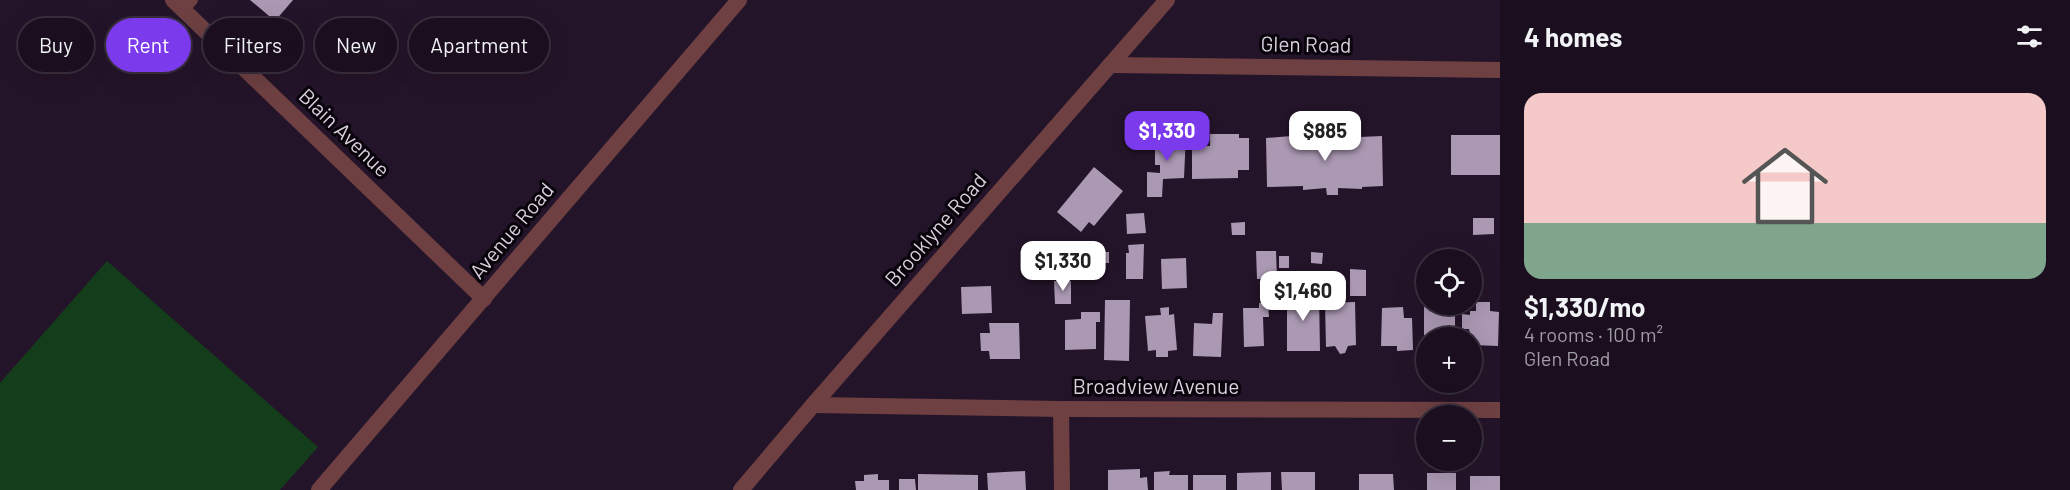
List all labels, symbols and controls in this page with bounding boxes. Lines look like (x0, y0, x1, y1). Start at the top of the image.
chip: Buy (18, 18, 94, 72)
chip: Rent (106, 18, 191, 72)
chip: Filters (203, 18, 303, 72)
chip: New (315, 18, 397, 72)
chip: Apartment (409, 18, 549, 72)
icon: filters (2013, 20, 2046, 53)
text: 4 homes (1524, 21, 1622, 52)
street label: Glen Road (1260, 30, 1352, 57)
street label: Blain Avenue (295, 83, 396, 181)
pin: $1,330 (1118, 111, 1216, 162)
pin: $885 (1289, 111, 1361, 162)
text: $1,330 (1139, 118, 1195, 142)
text: $885 (1303, 118, 1347, 142)
icon: home (1731, 132, 1839, 240)
street label: Brooklyne Road (879, 167, 991, 291)
street label: Avenue Road (464, 177, 558, 283)
pin: $1,330 (1014, 241, 1112, 292)
text: $1,330 (1035, 248, 1091, 272)
map controls (1416, 249, 1482, 471)
button: locate (1416, 249, 1482, 315)
pin: $1,460 (1254, 271, 1352, 322)
text: $1,460 (1274, 278, 1332, 302)
text: $1,330/mo (1524, 291, 1646, 322)
text: 4 rooms · 100 m² (1524, 322, 1663, 346)
button: + (1416, 327, 1482, 393)
text: Glen Road (1524, 346, 1611, 370)
street label: Broadview Avenue (1073, 373, 1239, 398)
button: − (1416, 405, 1482, 471)

